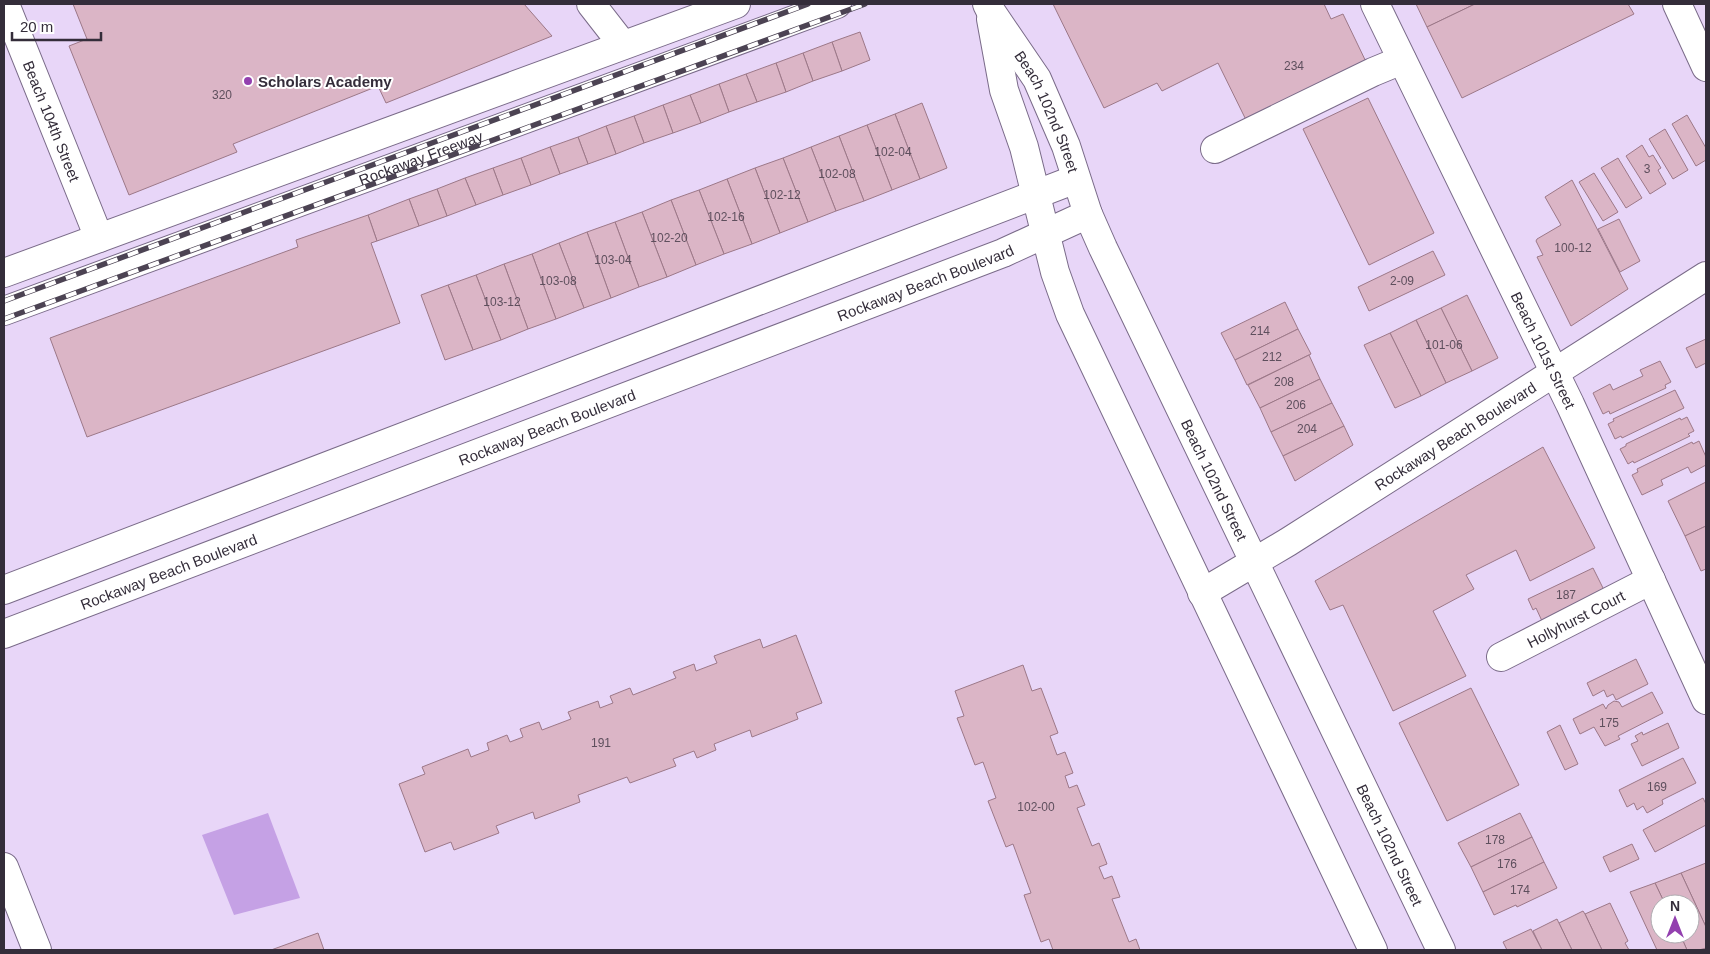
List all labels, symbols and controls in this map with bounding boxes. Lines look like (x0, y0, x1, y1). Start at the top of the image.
scale bar (12, 10, 101, 42)
text: 20 m (20, 18, 53, 35)
street label: Beach 102nd Street (1012, 47, 1083, 175)
street label: Beach 104th Street (20, 58, 84, 184)
house number: 234 (1284, 59, 1304, 73)
place label: Scholars Academy (258, 73, 392, 90)
marker: Scholars Academy (242, 75, 254, 87)
house number: 320 (212, 88, 232, 102)
street label: Rockaway Freeway (356, 127, 485, 188)
house number: 102-04 (874, 145, 912, 159)
house number: 3 (1644, 162, 1651, 176)
house number: 102-08 (818, 167, 856, 181)
house number: 102-12 (763, 188, 801, 202)
house number: 102-16 (707, 210, 745, 224)
house number: 102-20 (650, 231, 688, 245)
street label: Rockaway Beach Boulevard (835, 241, 1016, 324)
house number: 100-12 (1554, 241, 1592, 255)
house number: 103-04 (594, 253, 632, 267)
house number: 103-08 (539, 274, 577, 288)
house number: 2-09 (1390, 274, 1414, 288)
street label: Beach 101st Street (1508, 289, 1580, 412)
house number: 103-12 (483, 295, 521, 309)
house number: 214 (1250, 324, 1270, 338)
house number: 101-06 (1425, 338, 1463, 352)
house number: 212 (1262, 350, 1282, 364)
house number: 208 (1274, 375, 1294, 389)
street label: Rockaway Beach Boulevard (1371, 378, 1539, 493)
street label: Rockaway Beach Boulevard (456, 386, 638, 468)
house number: 206 (1286, 398, 1306, 412)
street label: Beach 102nd Street (1178, 416, 1251, 544)
house number: 204 (1297, 422, 1317, 436)
street label: Rockaway Beach Boulevard (78, 530, 259, 613)
street label: Hollyhurst Court (1524, 586, 1628, 651)
house number: 187 (1556, 588, 1576, 602)
house number: 175 (1599, 716, 1619, 730)
house number: 191 (591, 736, 611, 750)
house number: 169 (1647, 780, 1667, 794)
street label: Beach 102nd Street (1354, 781, 1427, 909)
house number: 102-00 (1017, 800, 1055, 814)
house number: 178 (1485, 833, 1505, 847)
house number: 176 (1497, 857, 1517, 871)
house number: 174 (1510, 883, 1530, 897)
north arrow (1650, 894, 1700, 944)
text: N (1670, 898, 1680, 914)

